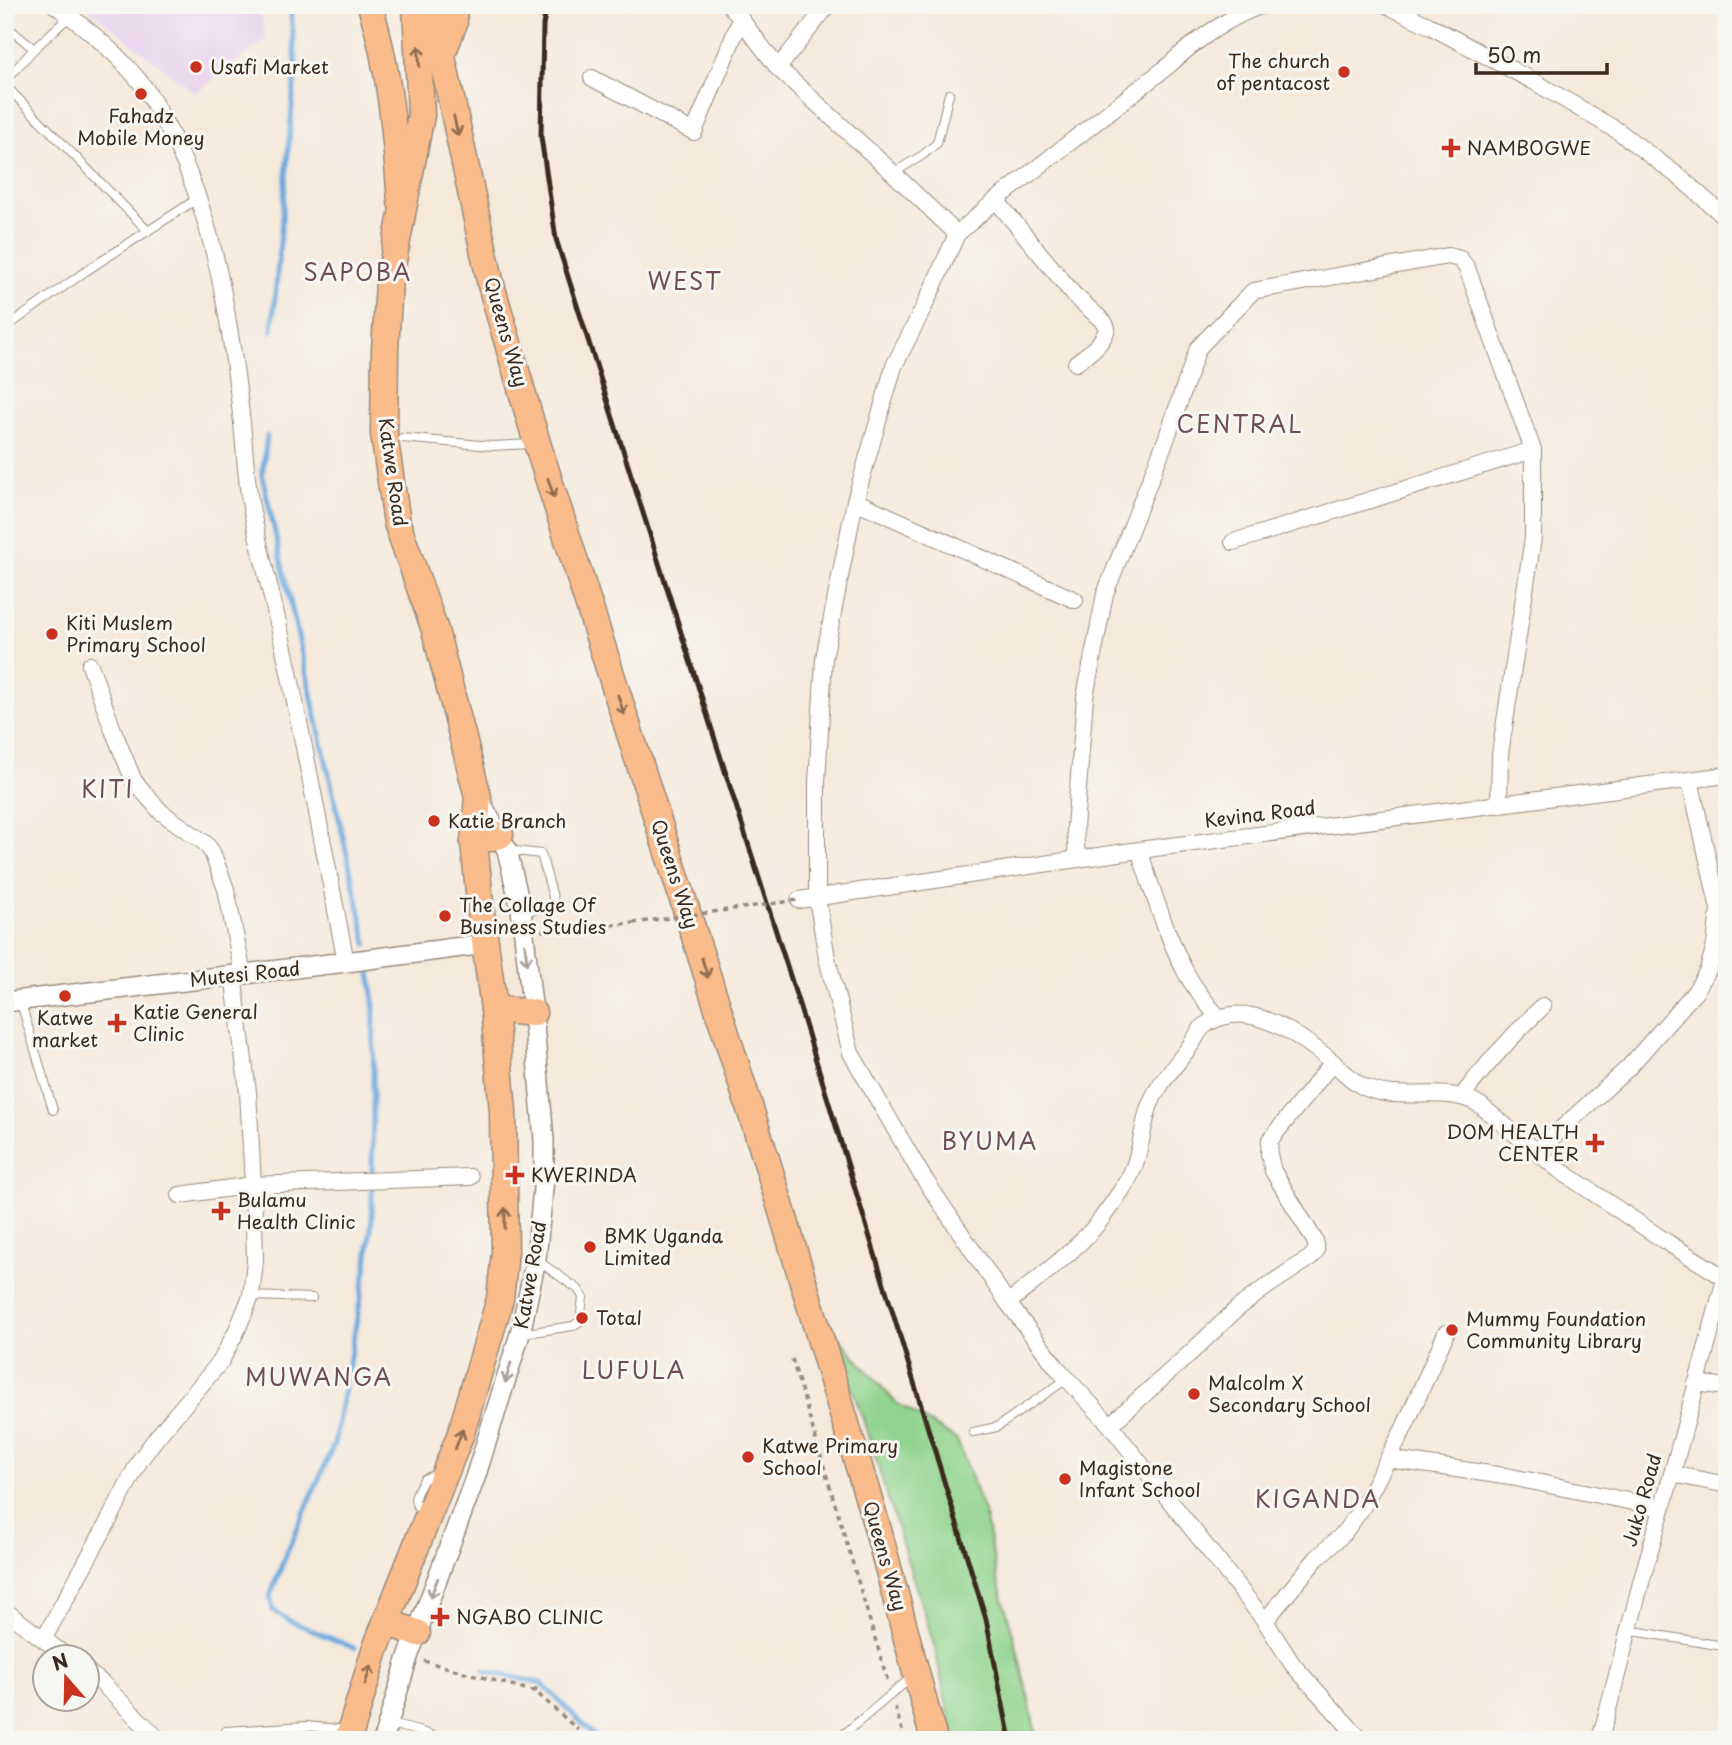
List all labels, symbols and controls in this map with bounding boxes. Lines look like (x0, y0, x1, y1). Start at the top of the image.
scale bar (1476, 32, 1608, 76)
text: 50 m (1487, 38, 1541, 70)
one-way arrow (412, 45, 425, 68)
place label: The church of pentacost (1216, 46, 1330, 96)
place label: Usafi Market (210, 52, 329, 80)
marker: Usafi Market (188, 59, 204, 75)
marker: The church of pentacost (1336, 64, 1352, 80)
marker: Fahadz Mobile Money (133, 86, 149, 102)
place label: Fahadz Mobile Money (77, 101, 205, 151)
one-way arrow (450, 114, 463, 137)
place label: NAMBOGWE (1467, 133, 1591, 161)
marker: NAMBOGWE (1441, 138, 1461, 158)
district label: SAPOBA (304, 254, 412, 289)
district label: WEST (647, 263, 723, 298)
street label: Queens Way (478, 273, 536, 390)
district label: CENTRAL (1176, 406, 1304, 441)
street label: Katwe Road (373, 416, 415, 528)
one-way arrow (546, 477, 559, 499)
place label: Kiti Muslem Primary School (66, 608, 206, 658)
marker: Kiti Muslem Primary School (44, 626, 60, 642)
one-way arrow (615, 693, 628, 715)
district label: KITI (81, 771, 135, 806)
street label: Kevina Road (1203, 792, 1317, 834)
place label: Katie Branch (448, 806, 566, 834)
marker: Katie Branch (426, 813, 442, 829)
street label: Queens Way (645, 815, 707, 932)
place label: The Collage Of Business Studies (459, 890, 606, 940)
marker: The Collage Of Business Studies (437, 908, 453, 924)
one-way arrow (519, 942, 532, 965)
street label: Mutesi Road (188, 953, 302, 993)
one-way arrow (699, 957, 712, 979)
marker: Katwe market (57, 988, 73, 1004)
place label: Katie General Clinic (133, 997, 258, 1047)
place label: Katwe market (32, 1003, 98, 1053)
marker: Katie General Clinic (107, 1013, 127, 1033)
place label: DOM HEALTH CENTER (1446, 1117, 1579, 1167)
district label: BYUMA (942, 1123, 1038, 1158)
marker: DOM HEALTH CENTER (1585, 1133, 1605, 1153)
place label: KWERINDA (531, 1160, 637, 1188)
marker: KWERINDA (505, 1165, 525, 1185)
place label: Bulamu Health Clinic (237, 1185, 356, 1235)
marker: Bulamu Health Clinic (211, 1201, 231, 1221)
one-way arrow (498, 1207, 512, 1230)
street label: Katwe Road (506, 1219, 552, 1331)
place label: BMK Uganda Limited (604, 1221, 723, 1271)
marker: BMK Uganda Limited (582, 1239, 598, 1255)
place label: Total (596, 1303, 642, 1331)
place label: Mummy Foundation Community Library (1466, 1304, 1646, 1354)
marker: Total (574, 1310, 590, 1326)
marker: Mummy Foundation Community Library (1444, 1322, 1460, 1338)
district label: LUFULA (582, 1352, 686, 1387)
district label: MUWANGA (245, 1359, 393, 1394)
one-way arrow (501, 1362, 514, 1384)
place label: Malcolm X Secondary School (1208, 1368, 1371, 1418)
marker: Malcolm X Secondary School (1186, 1386, 1202, 1402)
one-way arrow (453, 1429, 466, 1451)
place label: Katwe Primary School (762, 1431, 898, 1481)
marker: Katwe Primary School (740, 1449, 756, 1465)
street label: Juko Road (1614, 1450, 1668, 1549)
place label: Magistone Infant School (1079, 1453, 1201, 1503)
marker: Magistone Infant School (1057, 1471, 1073, 1487)
district label: KIGANDA (1255, 1481, 1381, 1516)
street label: Queens Way (857, 1497, 915, 1614)
one-way arrow (426, 1576, 439, 1598)
place label: NGABO CLINIC (456, 1602, 604, 1630)
marker: NGABO CLINIC (430, 1607, 450, 1627)
north arrow (32, 1644, 102, 1714)
text: N (48, 1645, 72, 1677)
one-way arrow (363, 1664, 375, 1686)

